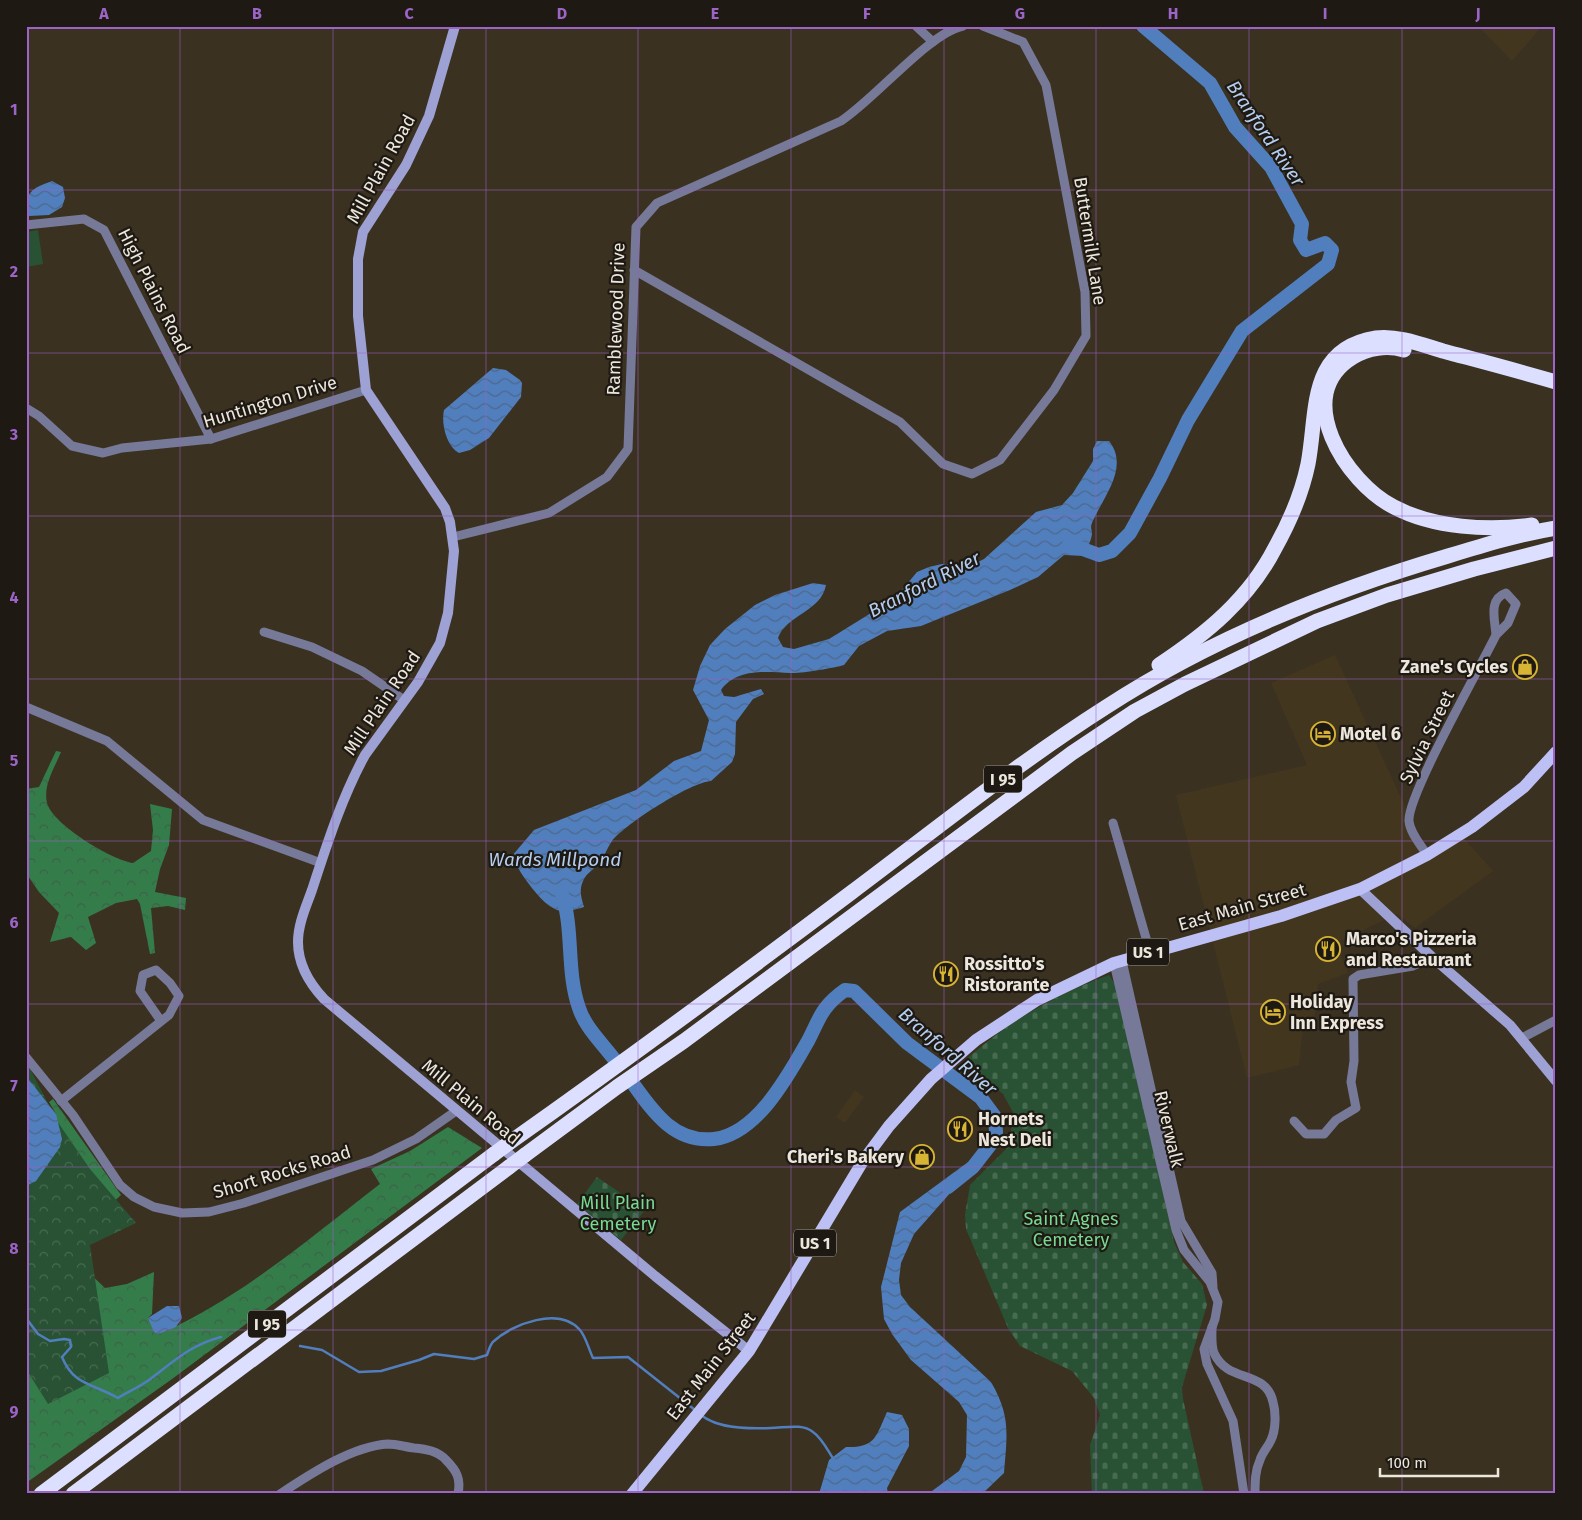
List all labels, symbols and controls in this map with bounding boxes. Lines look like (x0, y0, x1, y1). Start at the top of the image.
text: A (98, 4, 109, 23)
text: B (252, 4, 262, 23)
text: C (404, 4, 414, 23)
text: D (557, 4, 567, 23)
text: E (711, 4, 719, 23)
text: F (863, 4, 871, 23)
text: G (1015, 4, 1025, 23)
text: H (1168, 4, 1178, 23)
text: I (1323, 4, 1327, 23)
text: J (1474, 4, 1481, 23)
water label: Branford River (1222, 76, 1310, 191)
text: 1 (10, 100, 18, 119)
street label: Mill Plain Road (342, 111, 420, 227)
street label: Buttermilk Lane (1069, 175, 1111, 307)
street label: High Plains Road (113, 225, 195, 357)
street label: Ramblewood Drive (602, 242, 630, 396)
text: 2 (10, 262, 18, 281)
street label: Huntington Drive (200, 371, 340, 433)
text: 3 (9, 425, 18, 444)
water label: Branford River (864, 546, 985, 623)
text: 4 (9, 588, 19, 607)
street label: Mill Plain Road (339, 646, 425, 760)
shop icon: Zane's Cycles (1512, 654, 1538, 680)
place label: Zane's Cycles (1400, 656, 1508, 678)
street label: Sylvia Street (1395, 686, 1459, 787)
hotel icon: Motel 6 (1310, 721, 1336, 747)
place label: Motel 6 (1340, 723, 1401, 745)
text: 5 (10, 751, 19, 770)
road number: I 95 (984, 766, 1022, 792)
water label: Wards Millpond (489, 848, 621, 871)
street label: East Main Street (1176, 878, 1309, 936)
text: 6 (9, 913, 19, 932)
place label: Marco's Pizzeria and Restaurant (1346, 928, 1477, 971)
restaurant icon: Marco's Pizzeria and Restaurant (1315, 936, 1341, 962)
road number: US 1 (1127, 939, 1169, 966)
place label: Rossitto's Ristorante (964, 953, 1049, 996)
restaurant icon: Rossitto's Ristorante (933, 961, 959, 987)
place label: Holiday Inn Express (1290, 991, 1384, 1034)
hotel icon: Holiday Inn Express (1260, 999, 1286, 1025)
water label: Branford River (894, 1002, 1002, 1101)
street label: Mill Plain Road (417, 1055, 525, 1149)
text: 7 (10, 1076, 18, 1095)
street label: Riverwalk (1149, 1088, 1189, 1170)
place label: Hornets Nest Deli (978, 1108, 1052, 1151)
restaurant icon: Hornets Nest Deli (947, 1116, 973, 1142)
street label: Short Rocks Road (211, 1141, 353, 1203)
shop icon: Cheri's Bakery (909, 1144, 935, 1170)
place label: Cheri's Bakery (787, 1146, 905, 1168)
park label: Mill Plain Cemetery (580, 1192, 656, 1235)
park label: Saint Agnes Cemetery (1024, 1208, 1118, 1251)
road number: US 1 (794, 1230, 836, 1256)
text: 8 (9, 1239, 19, 1258)
street label: East Main Street (662, 1307, 761, 1425)
road number: I 95 (248, 1310, 286, 1338)
text: 9 (10, 1402, 19, 1421)
scale bar (1380, 1445, 1497, 1477)
text: 100 m (1387, 1454, 1427, 1472)

